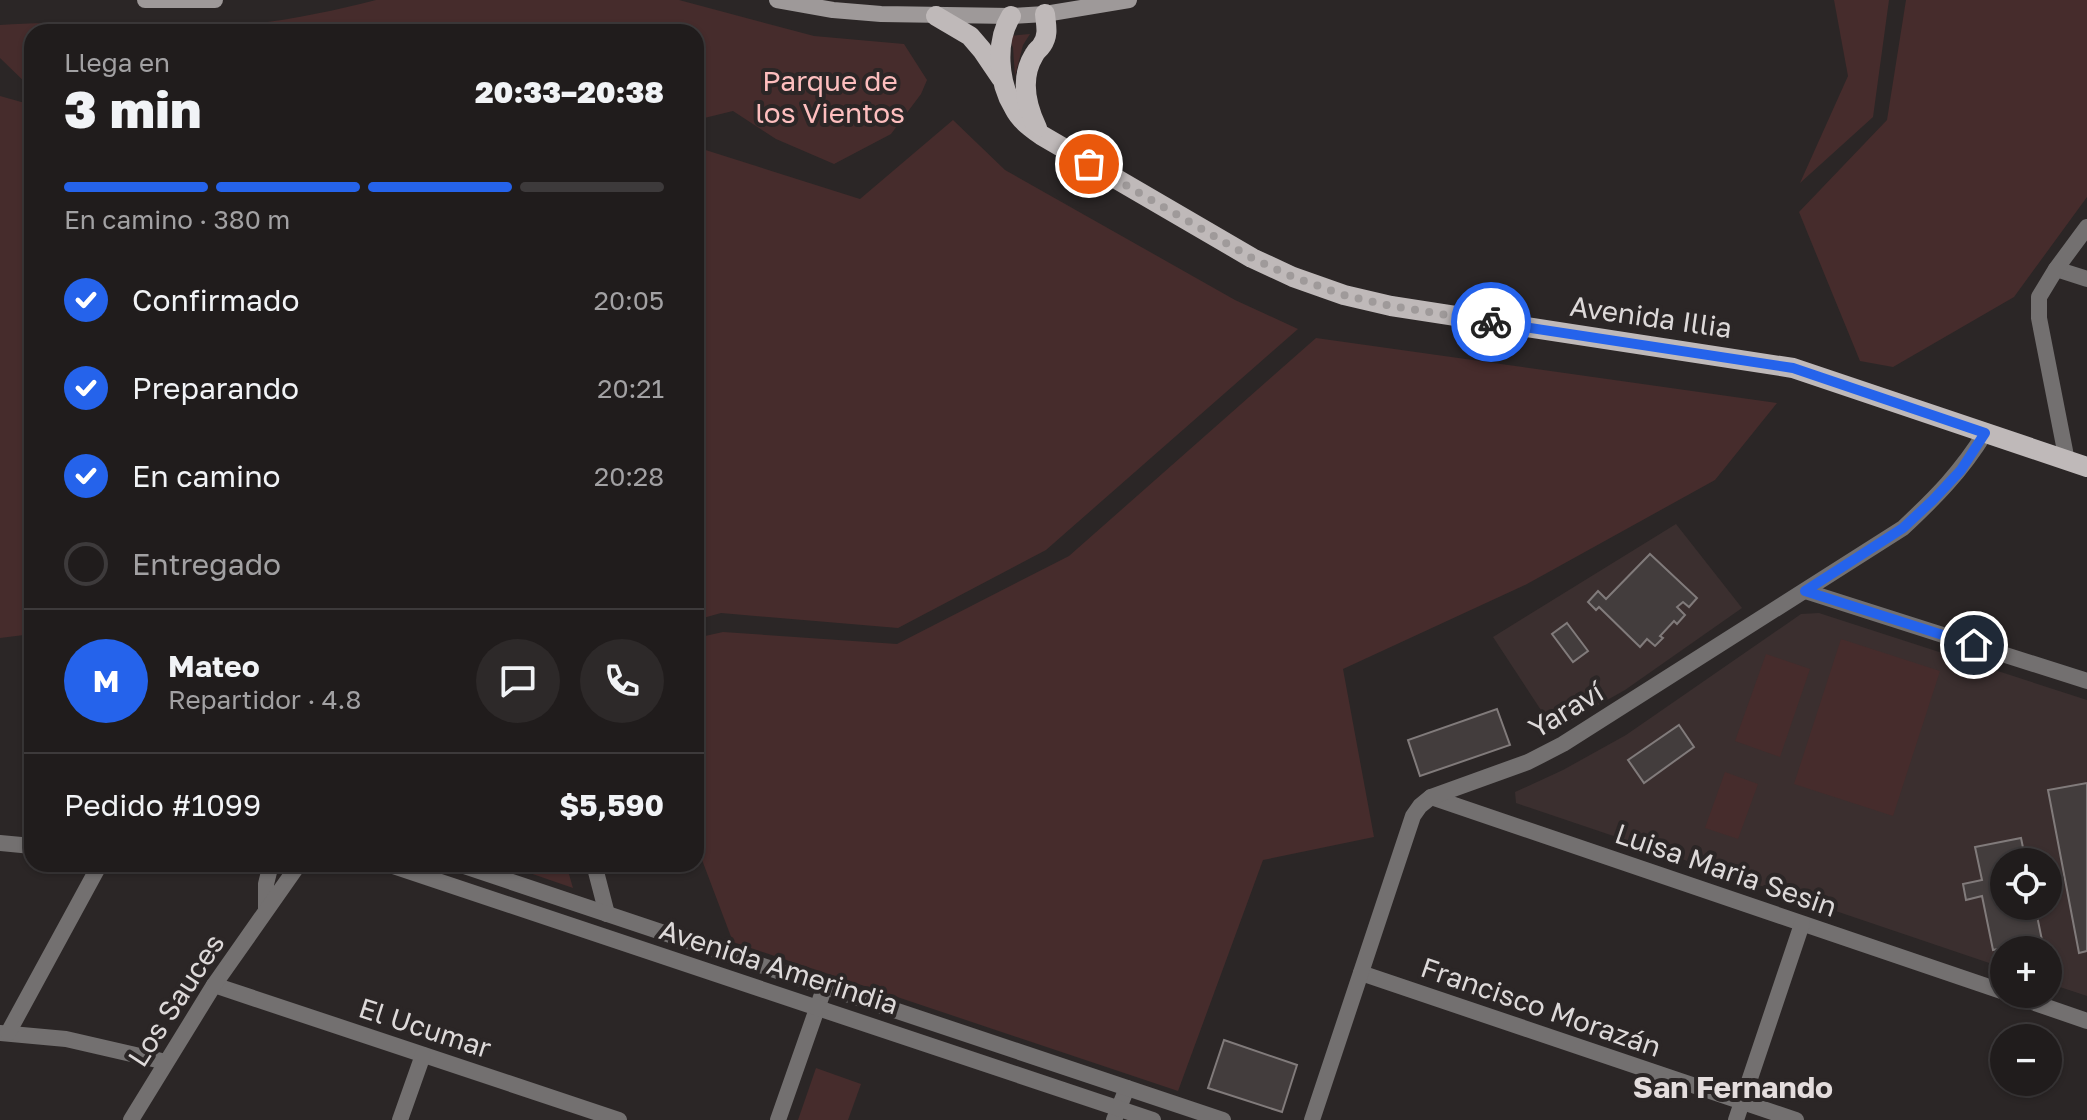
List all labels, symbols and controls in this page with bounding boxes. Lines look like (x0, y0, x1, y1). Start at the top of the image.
text: Llega en (64, 47, 170, 78)
park label: Parque de los Vientos (755, 64, 905, 129)
text: 20:33–20:38 (475, 74, 664, 110)
text: 3 min (64, 77, 201, 139)
pin (1055, 130, 1123, 198)
icon: bag (1067, 142, 1111, 186)
text: En camino · 380 m (64, 204, 290, 235)
icon: check (64, 278, 108, 322)
text: Confirmado (132, 282, 300, 318)
courier (1451, 282, 1531, 362)
text: 20:05 (594, 285, 664, 316)
street label: Avenida Illia (1568, 289, 1734, 344)
icon: bike (1469, 300, 1513, 344)
icon: check (64, 366, 108, 410)
text: Preparando (132, 370, 299, 406)
text: 20:21 (597, 373, 664, 404)
icon: check (64, 454, 108, 498)
text: En camino (132, 458, 281, 494)
text: 20:28 (594, 461, 664, 492)
text: Entregado (132, 546, 281, 582)
pin (1940, 611, 2008, 679)
icon: home (1952, 623, 1996, 667)
button: chat (476, 639, 560, 723)
button: phone (580, 639, 664, 723)
text: Mateo (168, 648, 260, 684)
text: M (93, 663, 119, 699)
street label: Yaraví (1523, 674, 1610, 744)
text: Repartidor · 4.8 (168, 684, 361, 715)
text: Pedido #1099 (64, 787, 261, 823)
text: $5,590 (559, 787, 664, 823)
street label: Luisa Maria Sesin (1611, 816, 1841, 923)
map controls (1990, 848, 2062, 1096)
button: locate (1990, 848, 2062, 920)
street label: Avenida Amerindia (656, 912, 903, 1021)
street label: Los Sauces (121, 927, 231, 1072)
button: + (1990, 936, 2062, 1008)
street label: Francisco Morazán (1417, 950, 1666, 1063)
street label: El Ucumar (355, 991, 496, 1064)
button: − (1990, 1024, 2062, 1096)
district label: San Fernando (1633, 1069, 1833, 1105)

